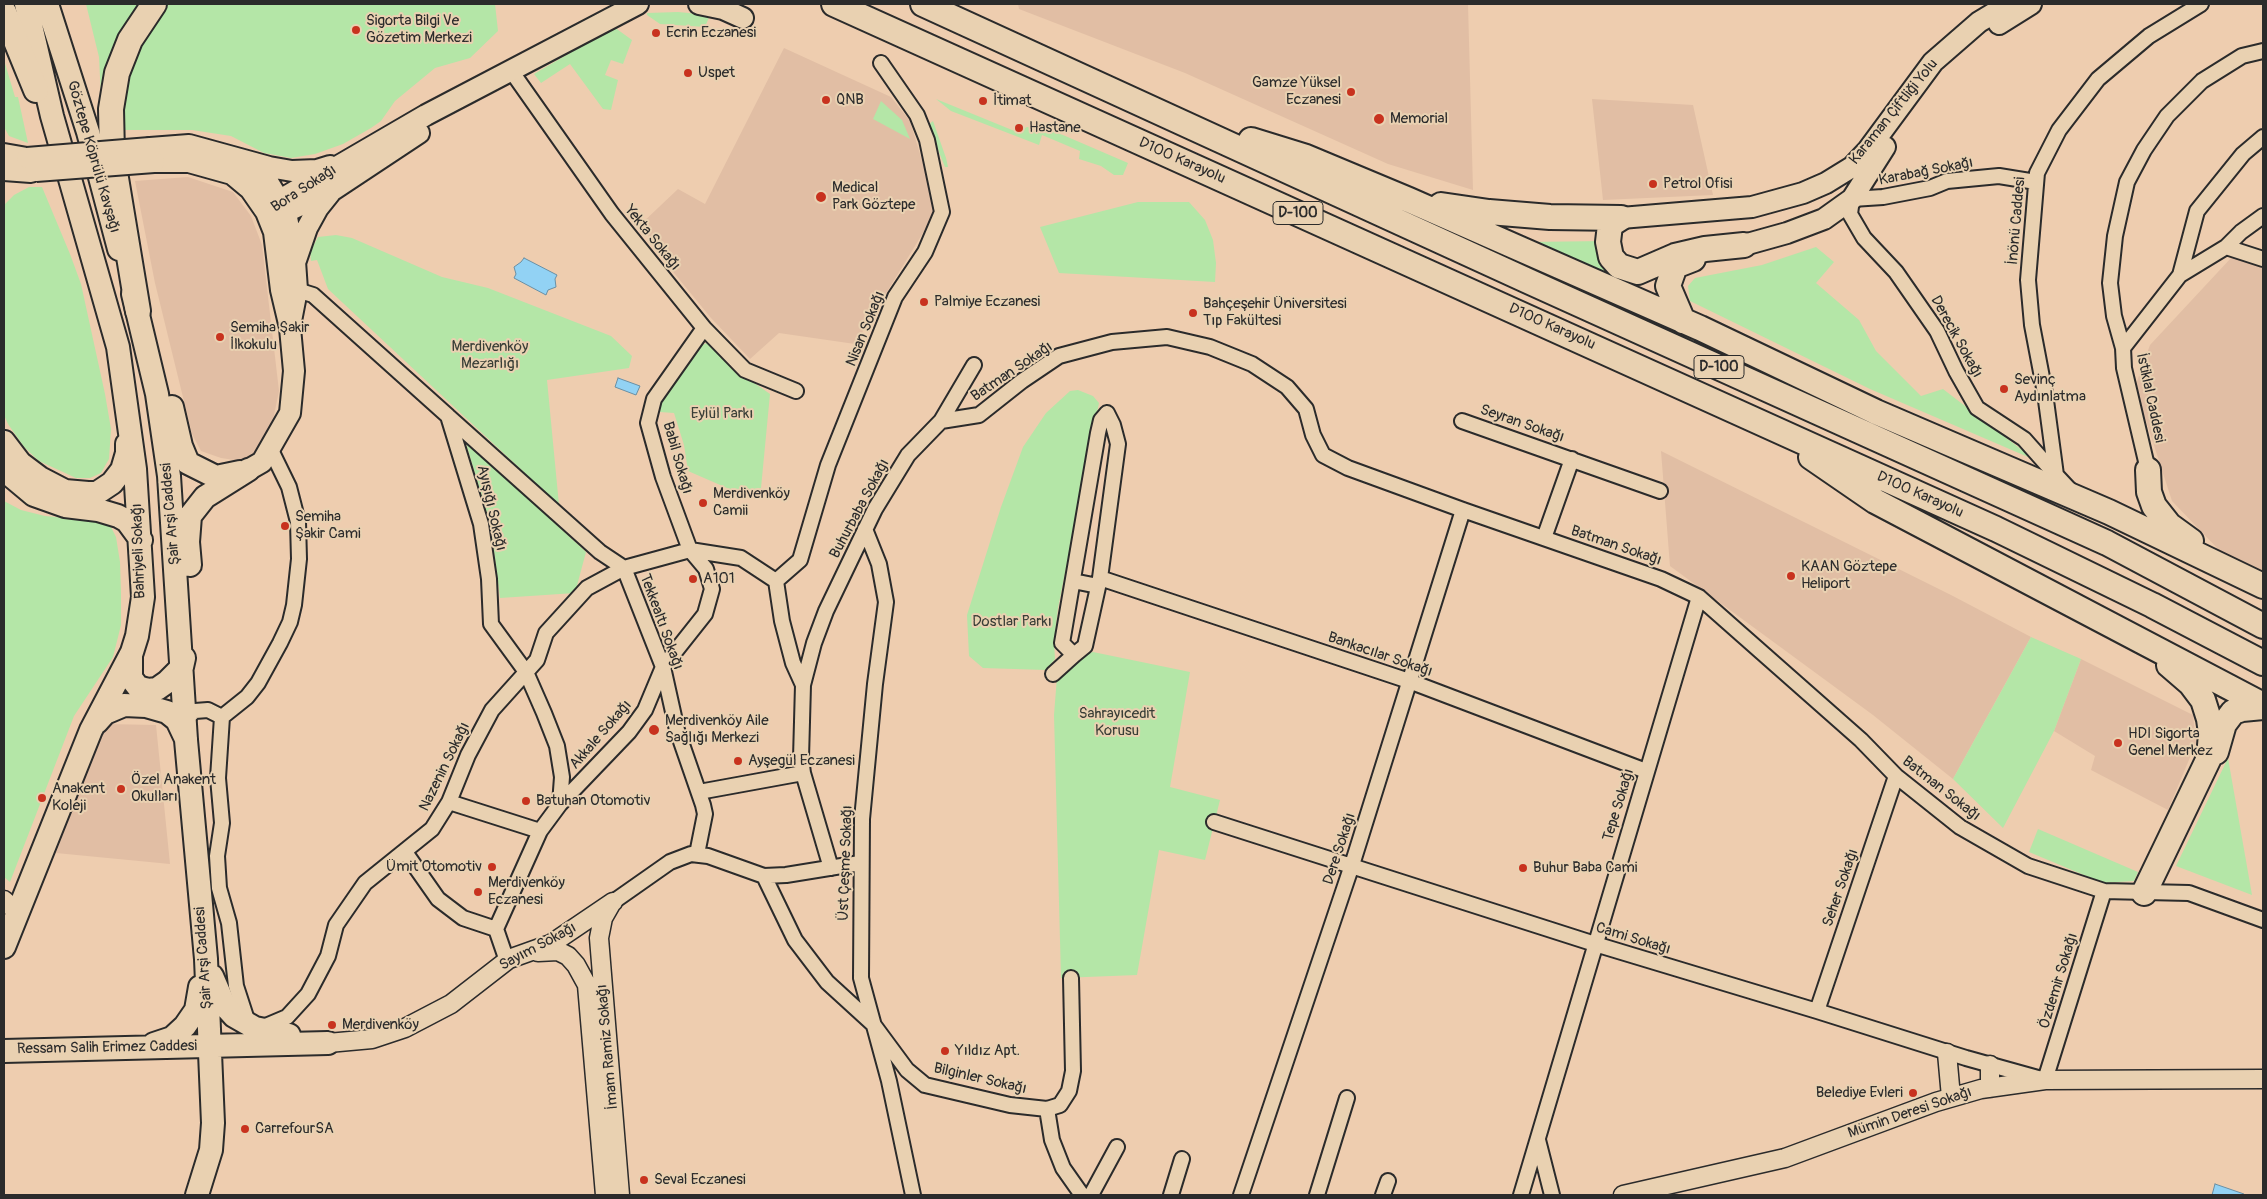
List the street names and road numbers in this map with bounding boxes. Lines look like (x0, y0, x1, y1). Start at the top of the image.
street label: Karaman Çiftliği Yolu (1846, 56, 1942, 168)
street label: Göztepe Köprülü Kavşağı (63, 79, 123, 235)
street label: D100 Karayolu (1136, 134, 1228, 188)
street label: Karabağ Sokağı (1877, 154, 1975, 190)
street label: Bora Sokağı (268, 161, 340, 217)
street label: İnönü Caddesi (2004, 176, 2030, 266)
street label: Yekta Sokağı (620, 202, 684, 274)
road number: D-100 (1273, 202, 1323, 224)
street label: Nisan Sokağı (843, 289, 889, 369)
street label: Derecik Sokağı (1926, 293, 1986, 381)
street label: D100 Karayolu (1506, 300, 1598, 354)
street label: Batman Sokağı (968, 338, 1056, 406)
street label: İstiklal Caddesi (2132, 352, 2168, 444)
road number: D-100 (1694, 356, 1744, 378)
street label: Seyran Sokağı (1477, 401, 1567, 447)
street label: Babil Sokağı (658, 420, 696, 496)
street label: Buhurbaba Sokağı (826, 456, 894, 562)
street label: Şair Arşi Caddesi (158, 462, 184, 566)
street label: Ayışığı Sokağı (472, 463, 510, 553)
street label: D100 Karayolu (1874, 468, 1966, 522)
street label: Bahriyeli Sokağı (128, 503, 150, 599)
street label: Batman Sokağı (1568, 522, 1664, 570)
street label: Tekkealtı Sokağı (635, 572, 687, 672)
street label: Bankacılar Sokağı (1325, 629, 1435, 681)
street label: Akkale Sokağı (566, 697, 636, 773)
street label: Nazenin Sokağı (416, 720, 474, 814)
street label: Batman Sokağı (1898, 753, 1984, 825)
street label: Tepe Sokağı (1600, 767, 1638, 843)
street label: Üst Çeşme Sokağı (835, 805, 857, 921)
street label: Dere Sokağı (1320, 811, 1360, 887)
street label: Seher Sokağı (1819, 847, 1863, 929)
street label: Şair Arşi Caddesi (191, 906, 217, 1010)
street label: Sayım Sokağı (496, 919, 580, 975)
street label: Cami Sokağı (1593, 919, 1673, 959)
street label: Özdemir Sokağı (2036, 931, 2082, 1031)
street label: İmam Ramiz Sokağı (594, 984, 622, 1110)
street label: Ressam Salih Erimez Caddesi (17, 1037, 197, 1059)
street label: Bilginler Sokağı (932, 1060, 1028, 1098)
street label: Mümin Deresi Sokağı (1846, 1083, 1974, 1143)

